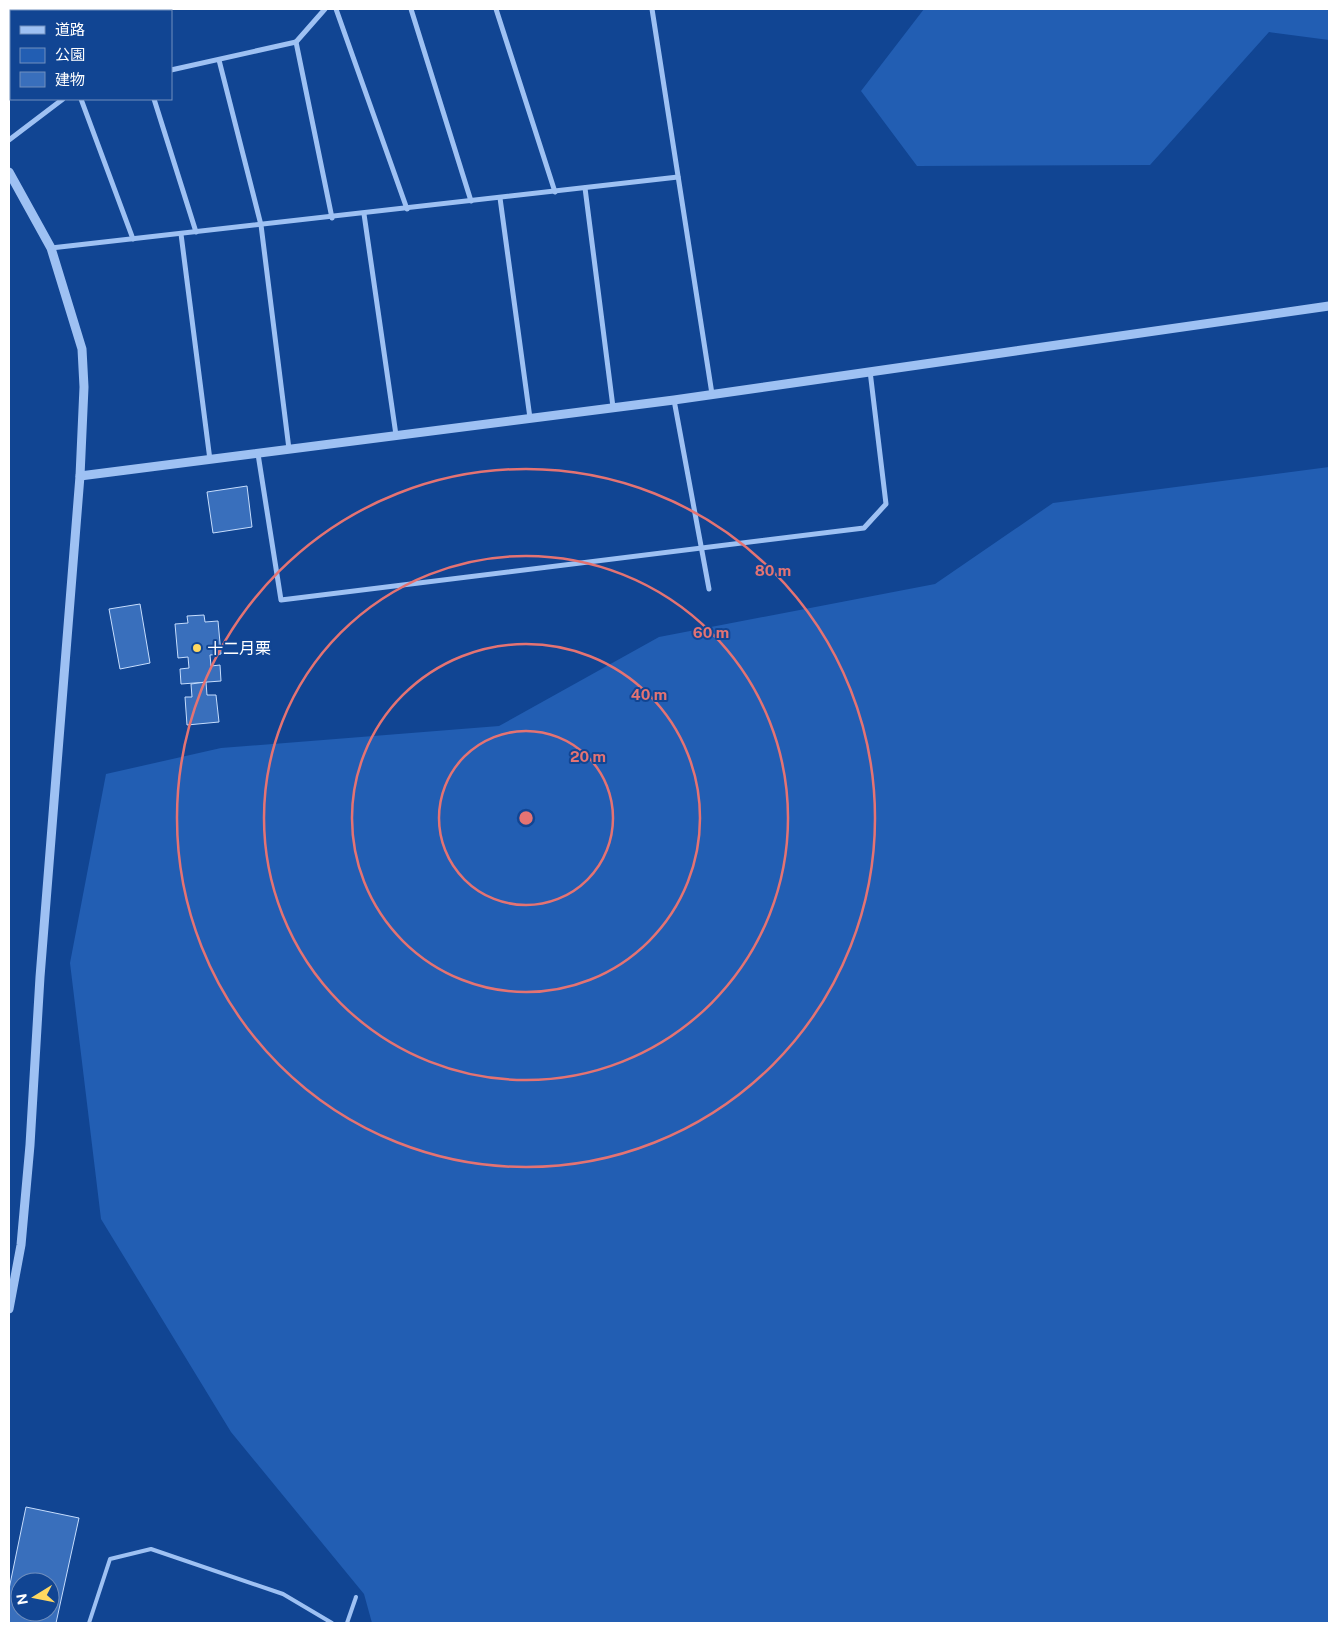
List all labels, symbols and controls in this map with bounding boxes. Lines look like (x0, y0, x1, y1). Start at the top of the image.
legend (10, 10, 172, 100)
text: 道路 (55, 21, 85, 38)
text: 公園 (55, 46, 85, 63)
text: 建物 (55, 71, 85, 88)
text: 80 m (755, 562, 791, 579)
text: 60 m (693, 624, 729, 641)
place label: 十二月栗 (207, 639, 271, 658)
marker: 十二月栗 (191, 642, 203, 654)
text: 40 m (631, 686, 667, 703)
text: 20 m (570, 748, 606, 765)
centre of rings (517, 809, 535, 827)
north arrow (10, 1572, 60, 1622)
text: N (13, 1592, 31, 1606)

